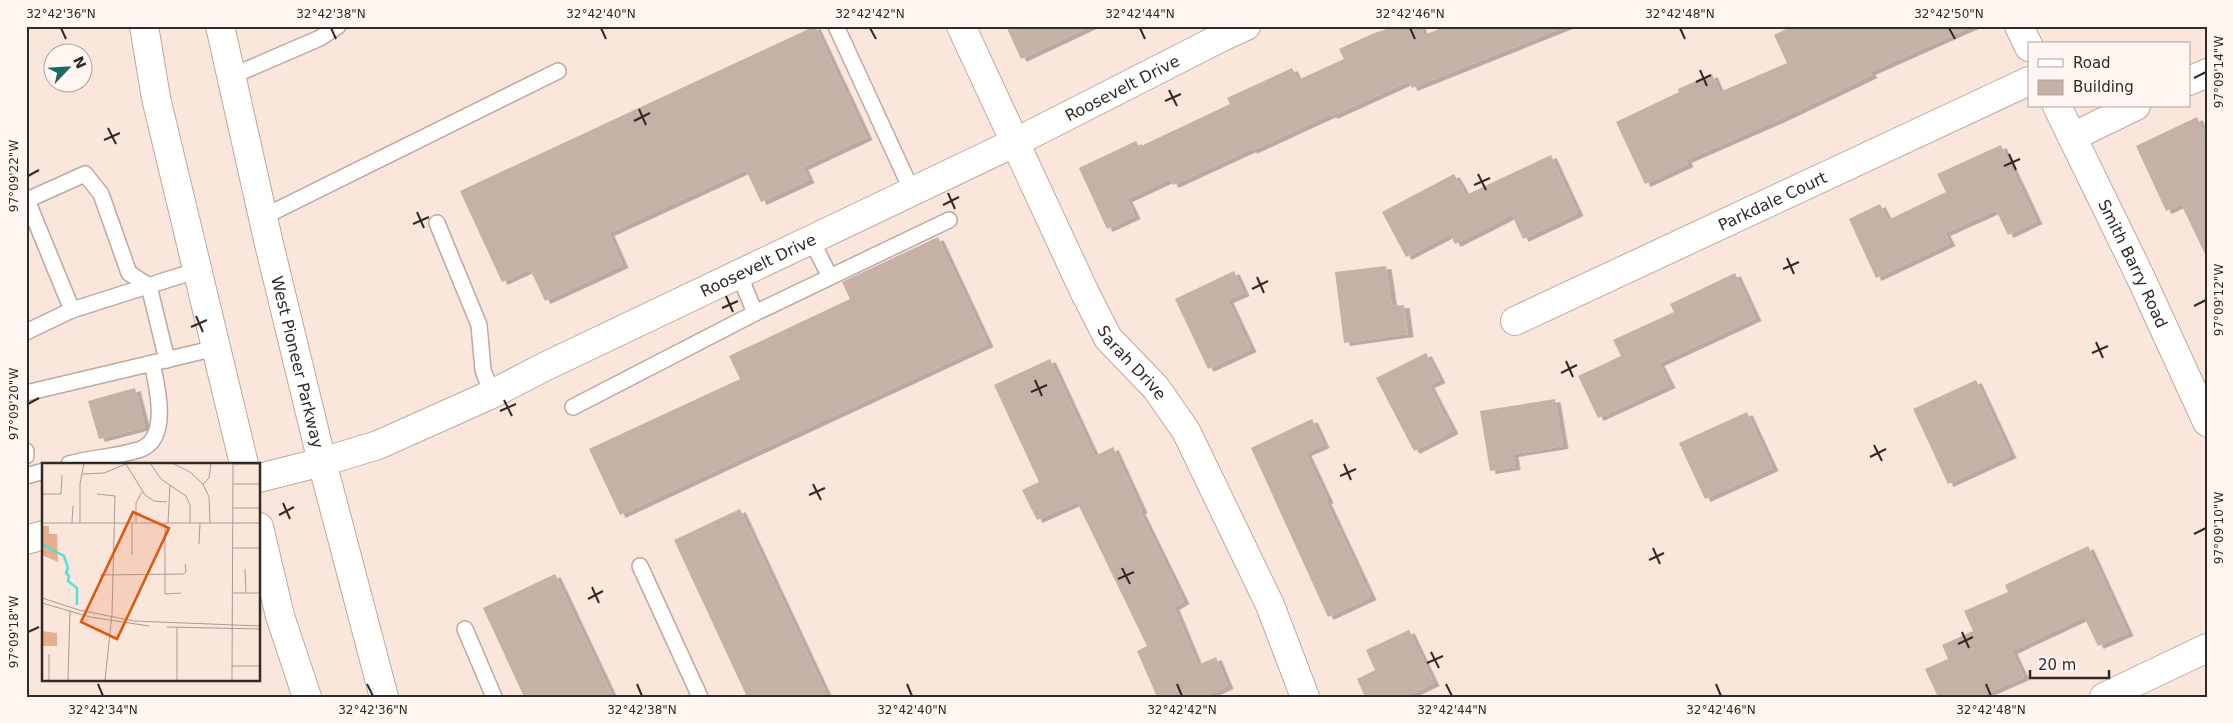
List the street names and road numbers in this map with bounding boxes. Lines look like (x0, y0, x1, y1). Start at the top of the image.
street label: Roosevelt Drive (1062, 51, 1183, 125)
street label: Parkdale Court (1715, 167, 1830, 234)
street label: Smith Barry Road (2094, 196, 2172, 331)
street label: Roosevelt Drive (697, 229, 819, 301)
street label: West Pioneer Parkway (268, 274, 328, 450)
street label: Sarah Drive (1094, 322, 1171, 403)

